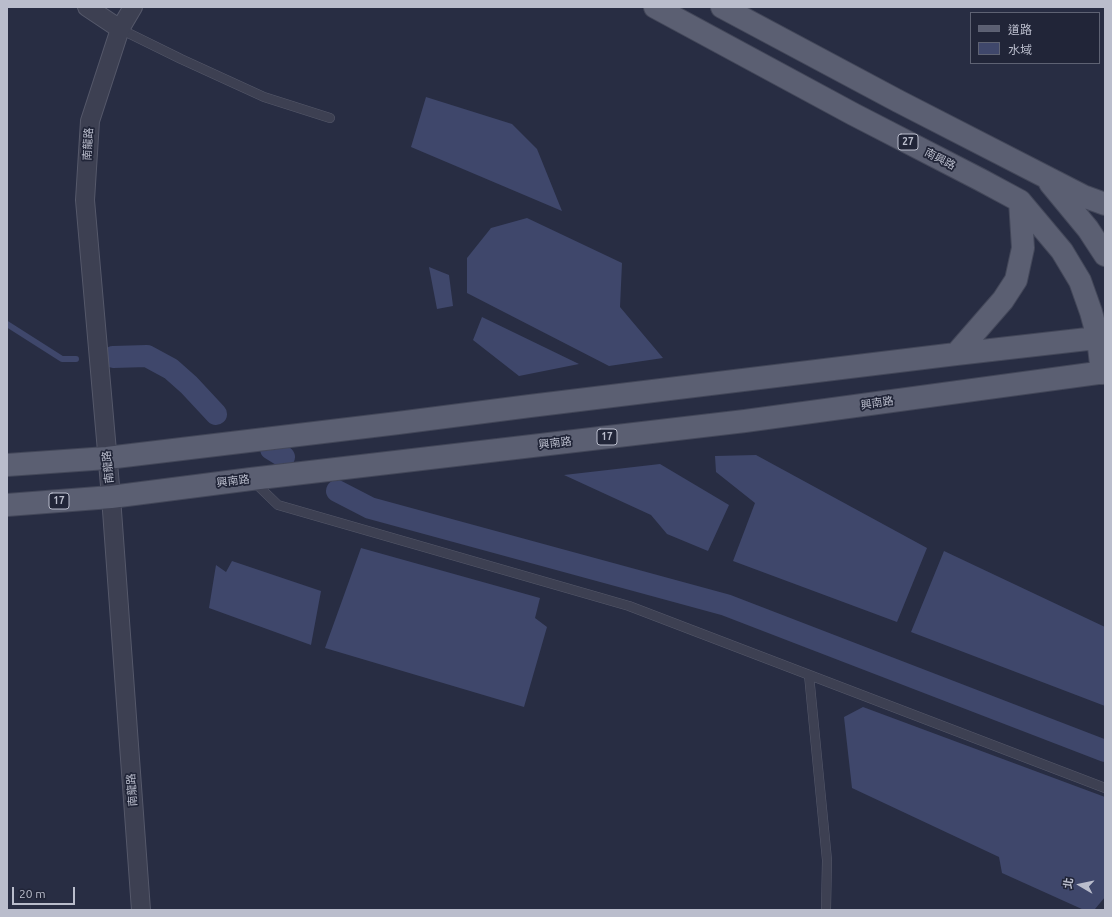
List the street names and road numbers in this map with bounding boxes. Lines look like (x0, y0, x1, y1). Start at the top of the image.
street label: 南龍路 (81, 127, 95, 161)
road number: 27 (898, 134, 918, 150)
street label: 南興路 (922, 146, 958, 172)
street label: 興南路 (860, 394, 894, 412)
road number: 17 (597, 429, 617, 445)
street label: 興南路 (538, 434, 572, 452)
street label: 南龍路 (100, 450, 116, 484)
street label: 興南路 (216, 472, 250, 490)
road number: 17 (49, 493, 69, 509)
street label: 南龍路 (124, 773, 140, 807)

